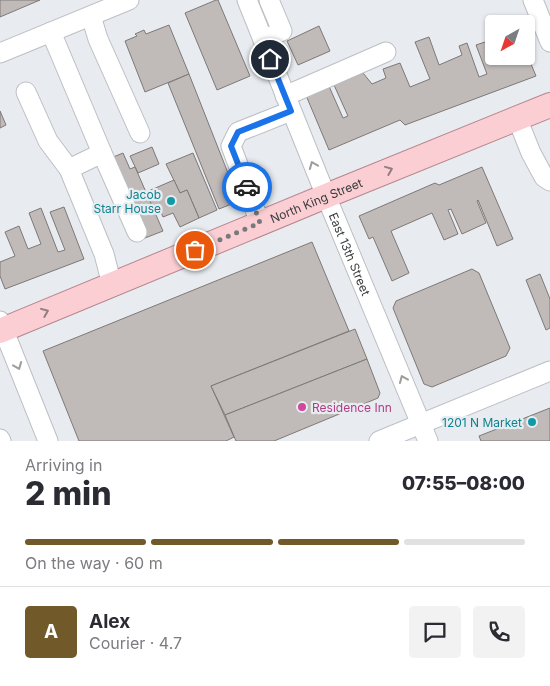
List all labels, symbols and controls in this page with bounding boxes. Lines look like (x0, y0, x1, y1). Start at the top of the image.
north arrow (485, 15, 535, 65)
map controls (485, 15, 535, 65)
pin (249, 38, 291, 80)
icon: home (256, 45, 284, 73)
one-way arrow (309, 161, 319, 169)
courier (222, 162, 272, 212)
one-way arrow (384, 166, 393, 176)
icon: car (233, 173, 261, 201)
street label: North King Street (268, 175, 364, 226)
place label: Jacob Starr House (93, 187, 161, 216)
marker: Jacob Starr House (165, 195, 177, 207)
street label: East 13th Street (326, 210, 374, 298)
pin (174, 229, 216, 271)
icon: bag (181, 236, 209, 264)
one-way arrow (40, 308, 49, 319)
one-way arrow (12, 361, 22, 370)
one-way arrow (398, 375, 409, 384)
place label: Residence Inn (312, 400, 392, 415)
marker: Residence Inn (296, 401, 308, 413)
place label: 1201 N Market (442, 415, 522, 430)
marker: 1201 N Market (526, 416, 538, 428)
text: Arriving in (25, 455, 102, 475)
text: 07:55–08:00 (402, 472, 525, 495)
text: 2 min (25, 474, 111, 513)
text: On the way · 60 m (25, 553, 163, 573)
button: chat (409, 606, 461, 658)
button: phone (473, 606, 525, 658)
text: Alex (89, 610, 130, 633)
text: A (44, 620, 58, 643)
text: Courier · 4.7 (89, 633, 182, 653)

